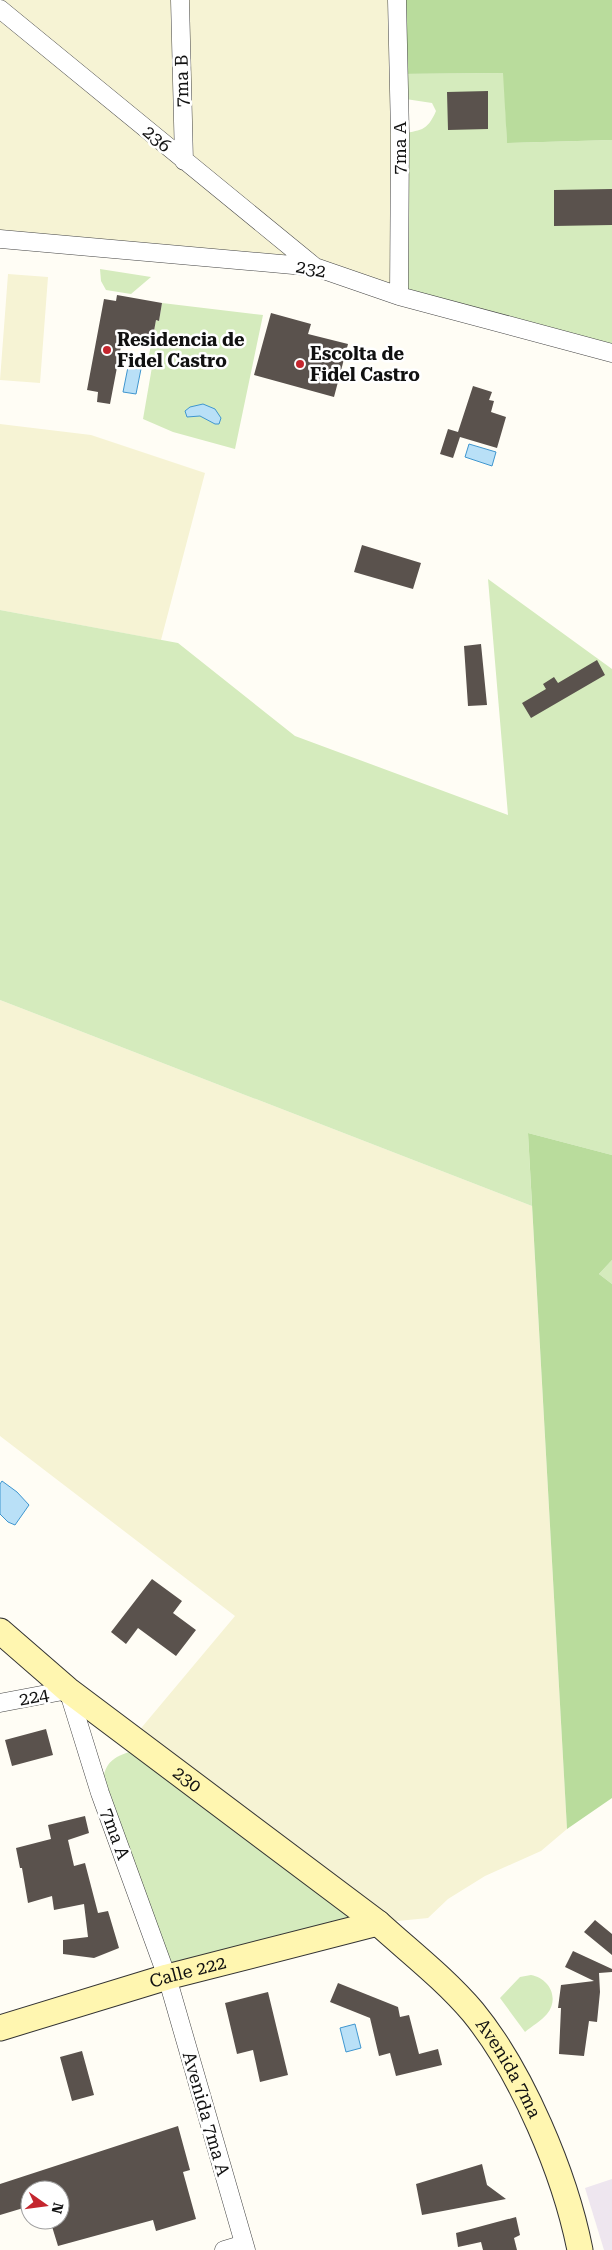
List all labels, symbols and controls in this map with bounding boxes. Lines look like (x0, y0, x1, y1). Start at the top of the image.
street label: 7ma B (171, 54, 192, 108)
street label: 236 (139, 121, 176, 156)
street label: 7ma A (389, 121, 410, 175)
street label: 232 (294, 255, 328, 282)
place label: Residencia de Fidel Castro (117, 329, 245, 371)
place label: Escolta de Fidel Castro (310, 343, 420, 385)
marker: Residencia de Fidel Castro (101, 344, 113, 356)
marker: Escolta de Fidel Castro (294, 358, 306, 370)
street label: 224 (17, 1683, 51, 1710)
street label: 230 (169, 1762, 206, 1797)
street label: 7ma A (96, 1805, 135, 1863)
street label: Calle 222 (147, 1951, 228, 1992)
street label: Avenida 7ma (472, 2014, 546, 2121)
street label: Avenida 7ma A (179, 2049, 234, 2179)
north arrow (20, 2180, 70, 2230)
text: N (48, 2201, 67, 2216)

